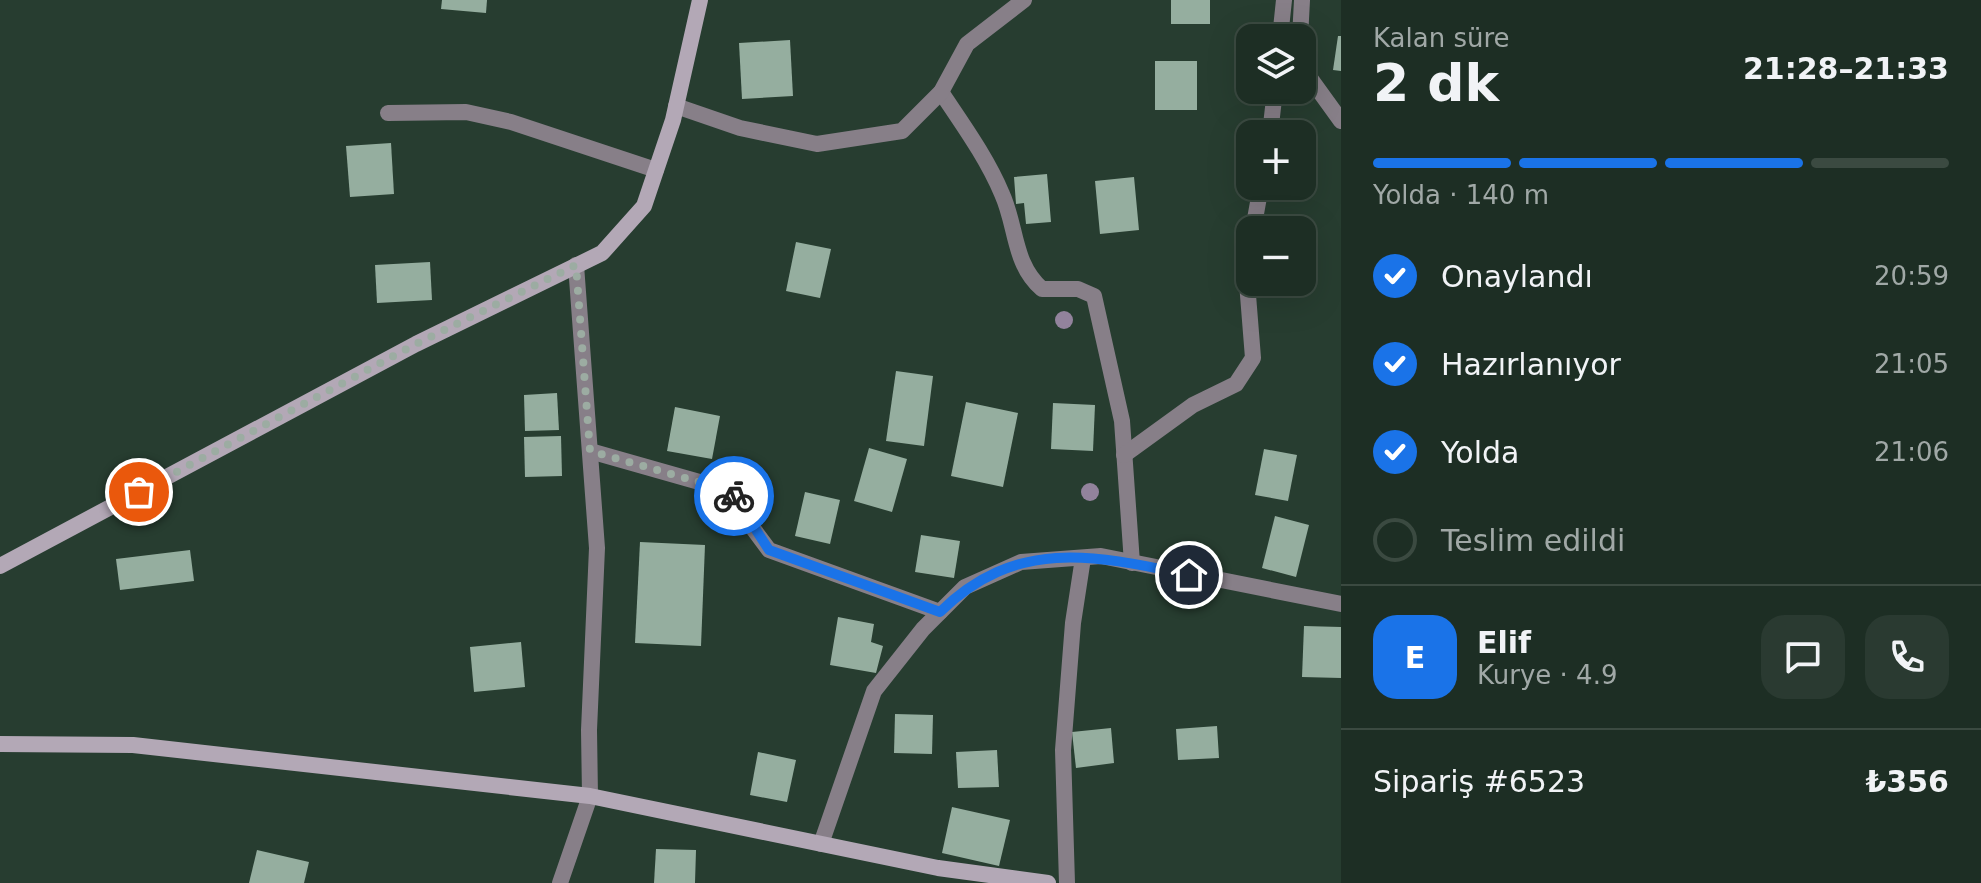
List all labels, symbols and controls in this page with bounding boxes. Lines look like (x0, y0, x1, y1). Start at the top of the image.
text: Kalan süre (1373, 23, 1510, 53)
map controls (1236, 24, 1316, 296)
button: layers (1236, 24, 1316, 104)
text: 21:28–21:33 (1743, 51, 1949, 86)
text: 2 dk (1373, 53, 1499, 113)
button: + (1236, 120, 1316, 200)
text: Yolda · 140 m (1373, 180, 1549, 210)
button: − (1236, 216, 1316, 296)
icon: check (1373, 254, 1417, 298)
text: Onaylandı (1441, 259, 1593, 294)
text: 20:59 (1874, 261, 1949, 291)
icon: check (1373, 342, 1417, 386)
text: Hazırlanıyor (1441, 347, 1621, 382)
text: 21:05 (1874, 349, 1949, 379)
icon: check (1373, 430, 1417, 474)
text: Yolda (1441, 435, 1519, 470)
text: 21:06 (1874, 437, 1949, 467)
courier (694, 456, 774, 536)
pin (105, 458, 173, 526)
icon: bag (117, 470, 161, 514)
icon: bike (712, 474, 756, 518)
text: Teslim edildi (1441, 523, 1625, 558)
pin (1155, 541, 1223, 609)
icon: home (1167, 553, 1211, 597)
button: chat (1761, 615, 1845, 699)
button: phone (1865, 615, 1949, 699)
text: Elif (1477, 625, 1531, 660)
text: E (1405, 640, 1425, 675)
text: Kurye · 4.9 (1477, 660, 1617, 690)
text: Sipariş #6523 (1373, 764, 1585, 799)
text: ₺356 (1866, 764, 1949, 799)

